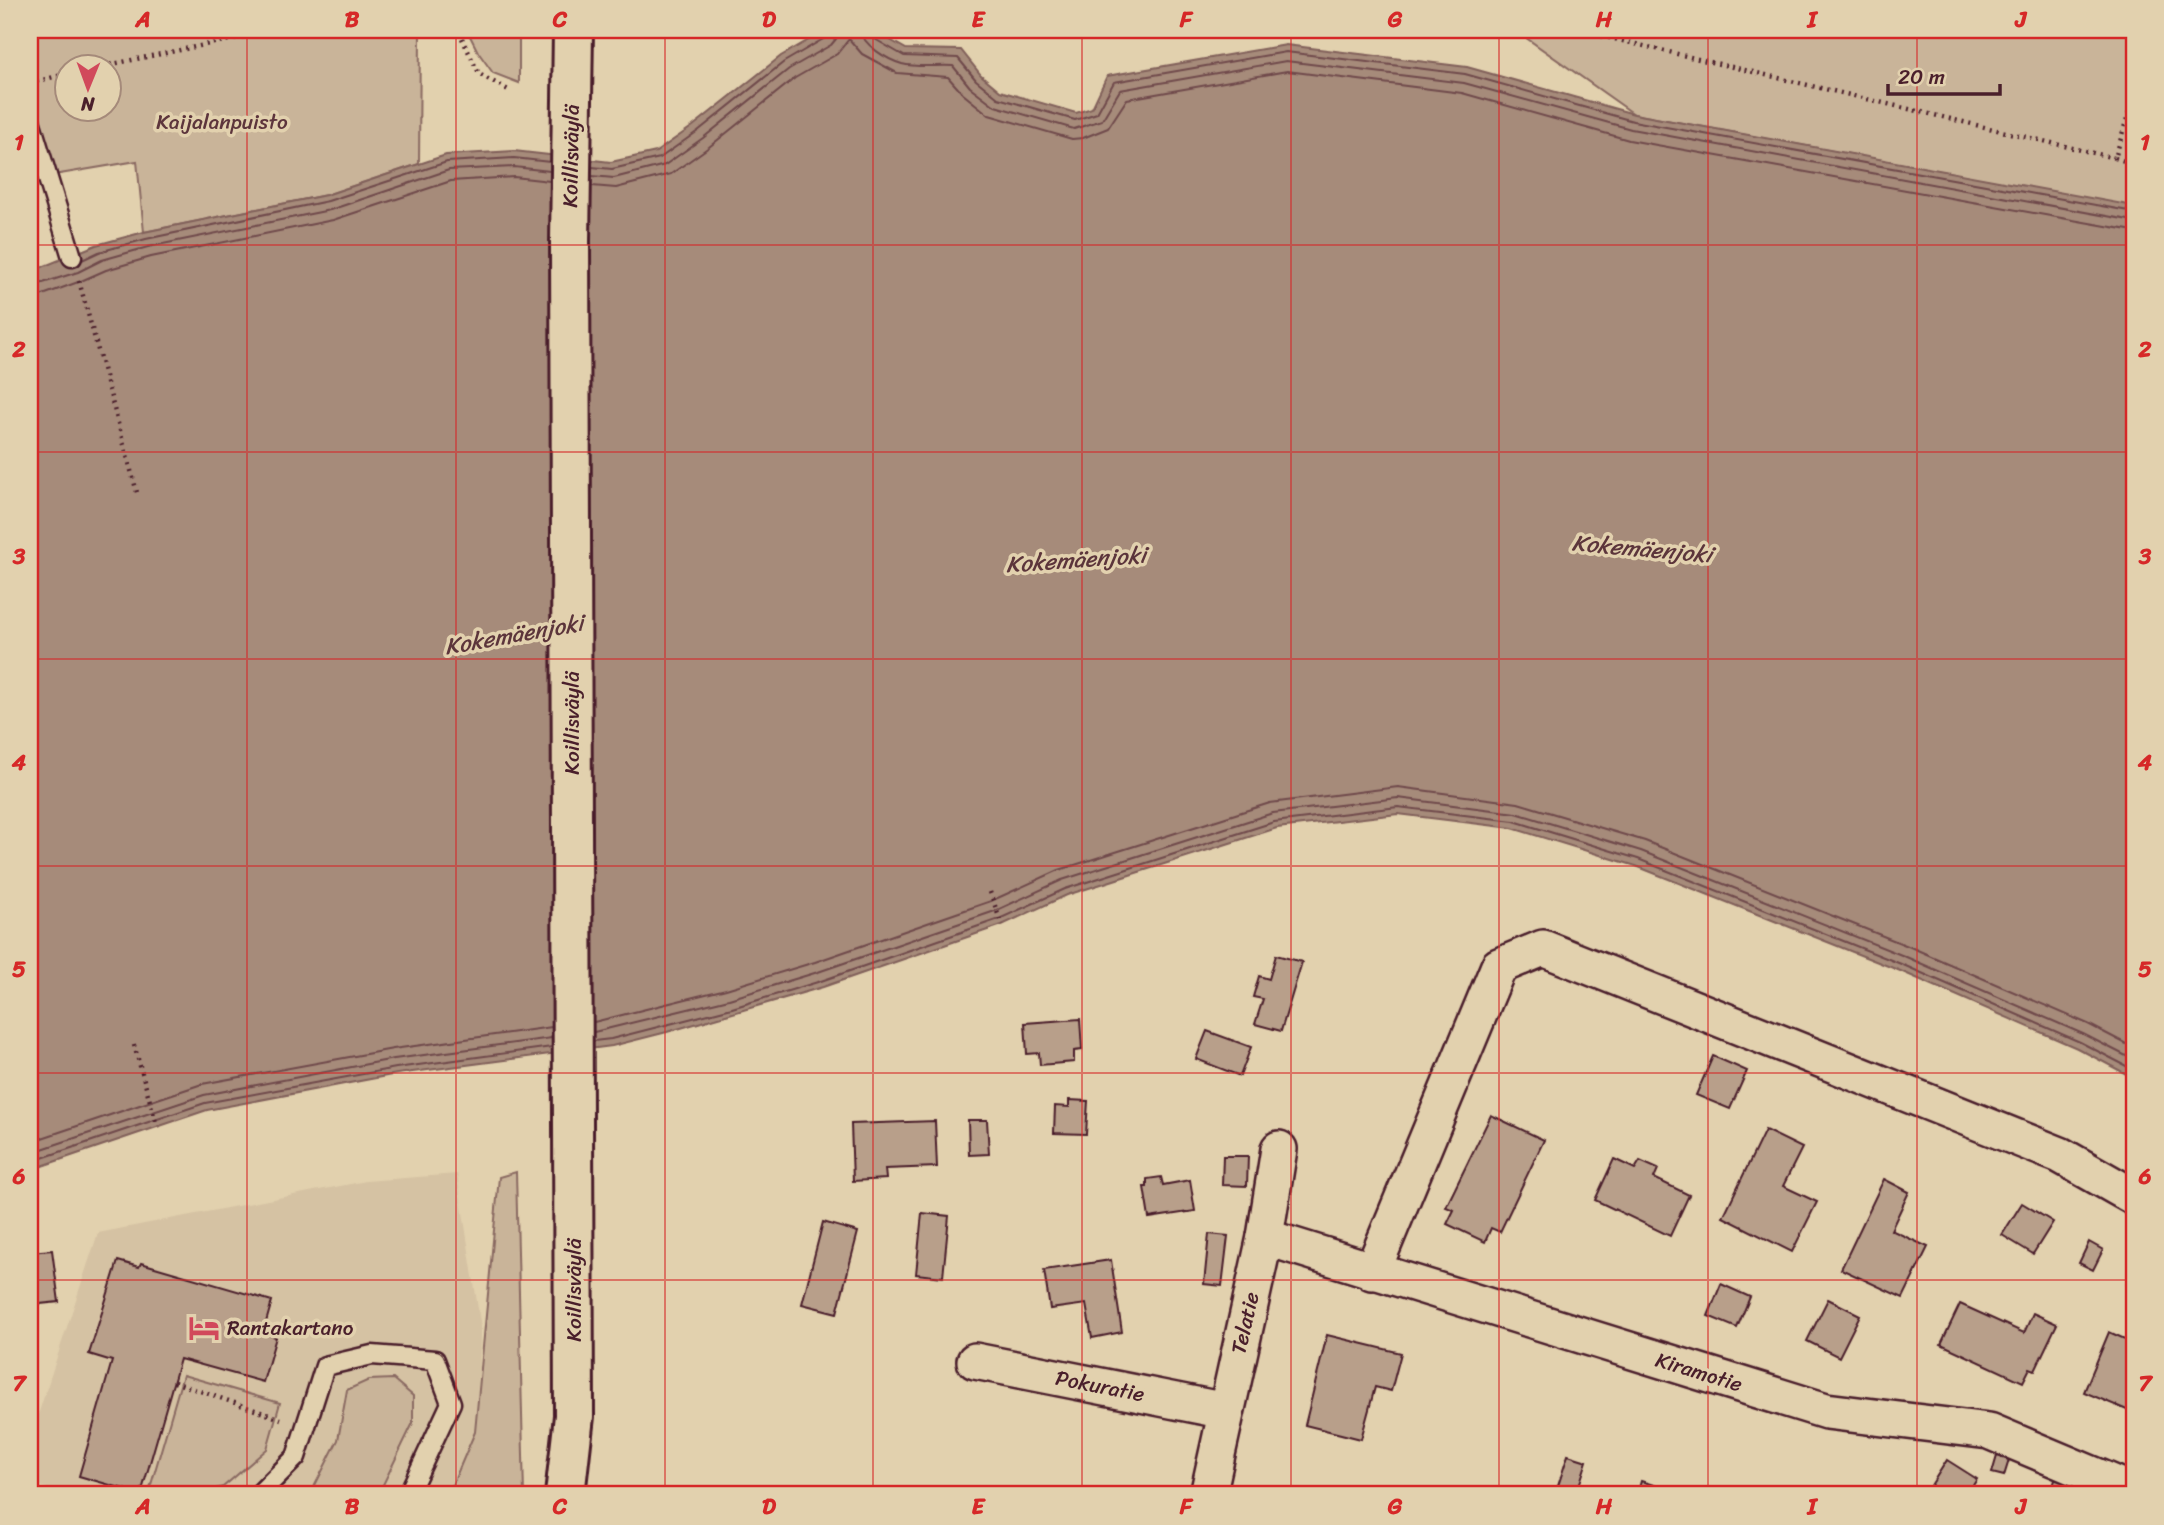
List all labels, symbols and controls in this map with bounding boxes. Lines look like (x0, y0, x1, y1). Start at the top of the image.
text: A (134, 0, 151, 40)
text: B (345, 0, 360, 40)
text: C (552, 0, 568, 40)
text: D (762, 0, 777, 40)
text: E (972, 0, 987, 40)
text: F (1179, 0, 1194, 40)
text: G (1387, 0, 1403, 40)
text: H (1595, 0, 1613, 40)
text: I (1806, 0, 1818, 40)
text: J (2014, 0, 2028, 40)
north arrow (52, 52, 122, 122)
scale bar (1888, 52, 2000, 96)
text: 20 m (1898, 58, 1945, 96)
text: N (80, 88, 96, 121)
park label: Kaijalanpuisto (156, 103, 288, 141)
street label: Koillisväylä (551, 103, 591, 208)
text: 1 (14, 122, 24, 163)
text: 1 (2140, 122, 2150, 163)
text: 2 (11, 329, 26, 370)
text: 2 (2137, 329, 2152, 370)
water label: Kokemäenjoki (1570, 522, 1718, 576)
water label: Kokemäenjoki (1005, 534, 1152, 585)
text: 3 (12, 536, 26, 577)
text: 3 (2138, 536, 2152, 577)
water label: Kokemäenjoki (441, 602, 591, 667)
street label: Koillisväylä (553, 670, 591, 775)
text: 4 (11, 742, 27, 783)
text: 4 (2137, 742, 2153, 783)
text: 5 (12, 949, 26, 990)
text: 5 (2138, 949, 2152, 990)
text: 6 (11, 1156, 26, 1197)
text: 6 (2137, 1156, 2152, 1197)
street label: Koillisväylä (555, 1237, 593, 1342)
street label: Telatie (1219, 1288, 1271, 1358)
place label: Rantakartano (227, 1309, 354, 1347)
hotel icon: Rantakartano (187, 1311, 221, 1345)
street label: Kiramotie (1651, 1341, 1747, 1403)
street label: Pokuratie (1052, 1359, 1148, 1413)
text: 7 (12, 1363, 27, 1404)
text: 7 (2138, 1363, 2153, 1404)
text: A (134, 1486, 151, 1525)
text: B (345, 1486, 360, 1525)
text: C (552, 1486, 568, 1525)
text: D (762, 1486, 777, 1525)
text: E (972, 1486, 987, 1525)
text: F (1179, 1486, 1194, 1525)
text: G (1387, 1486, 1403, 1525)
text: H (1595, 1486, 1613, 1525)
text: I (1806, 1486, 1818, 1525)
text: J (2014, 1486, 2028, 1525)

